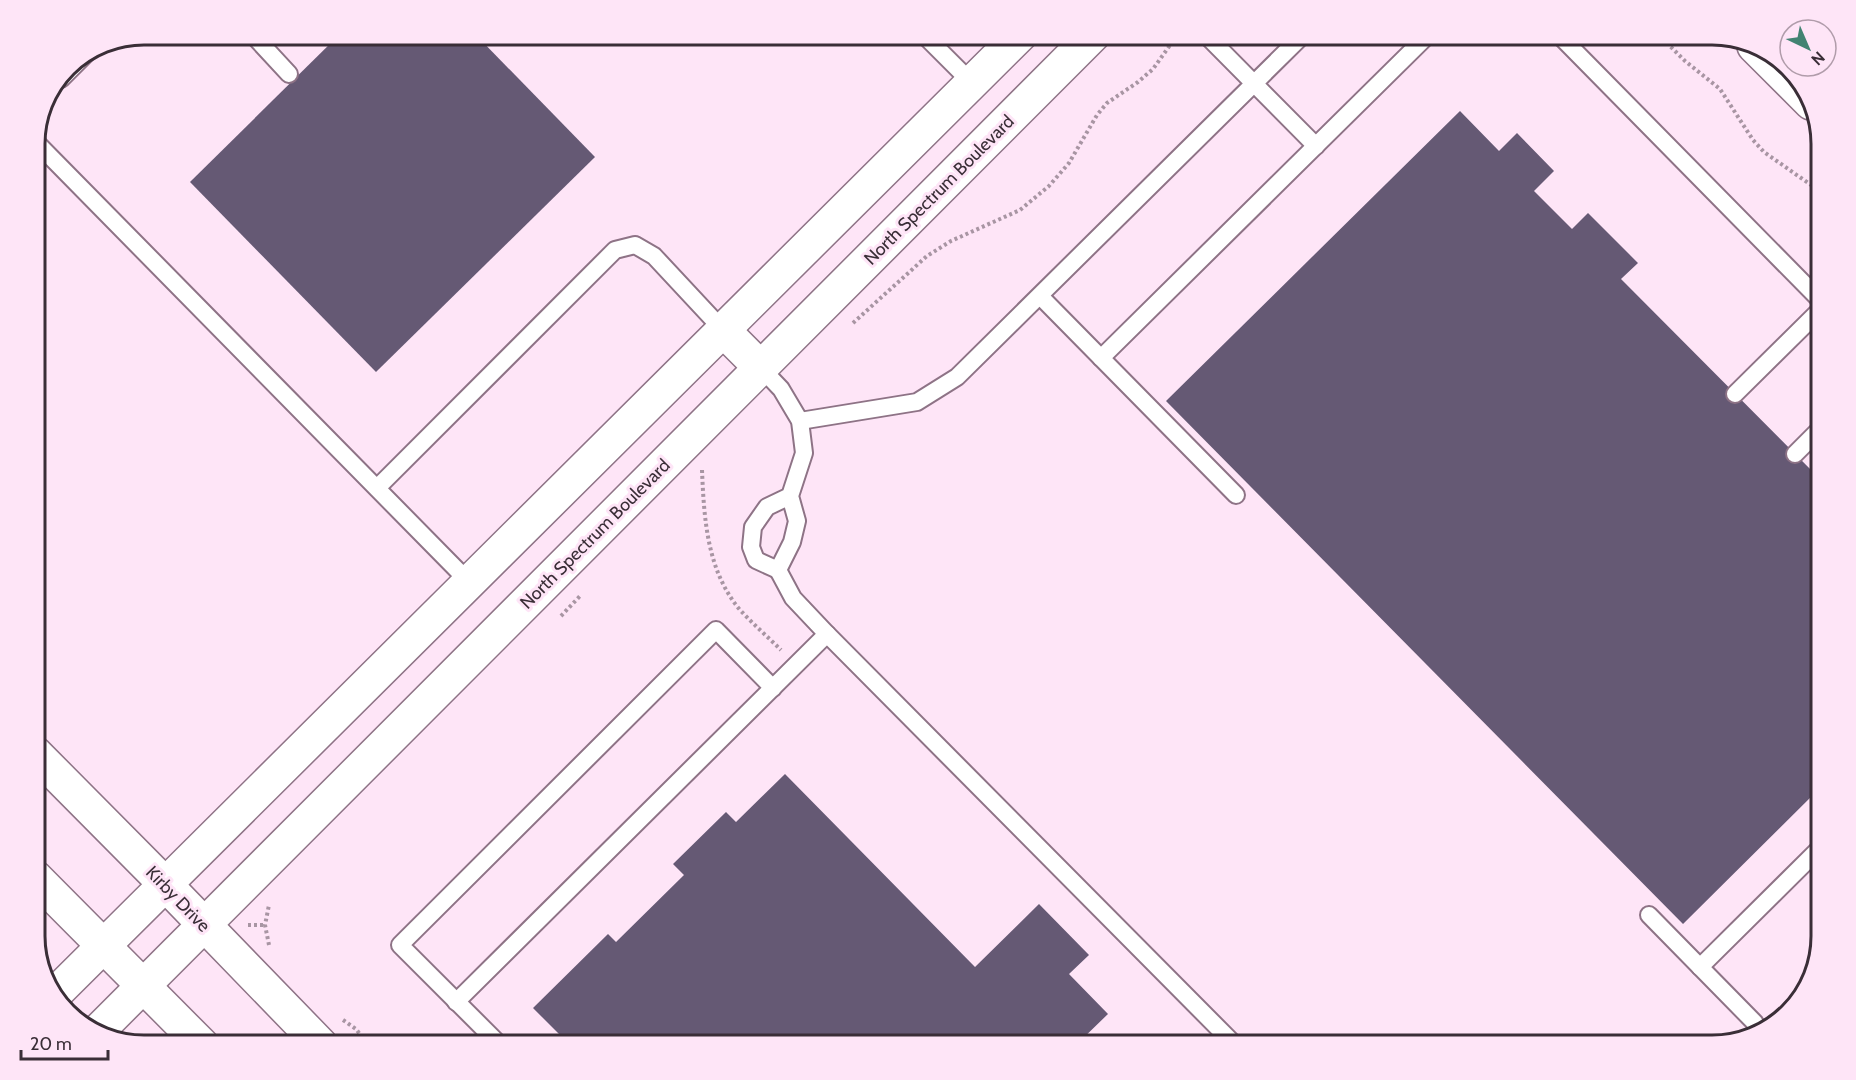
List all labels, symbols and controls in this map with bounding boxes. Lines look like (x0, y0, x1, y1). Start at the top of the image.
north arrow (1778, 18, 1838, 78)
text: N (1807, 48, 1829, 69)
street label: North Spectrum Boulevard (859, 110, 1019, 270)
street label: North Spectrum Boulevard (515, 454, 675, 614)
street label: Kirby Drive (141, 861, 215, 937)
scale bar (21, 1023, 108, 1061)
text: 20 m (30, 1033, 72, 1055)

